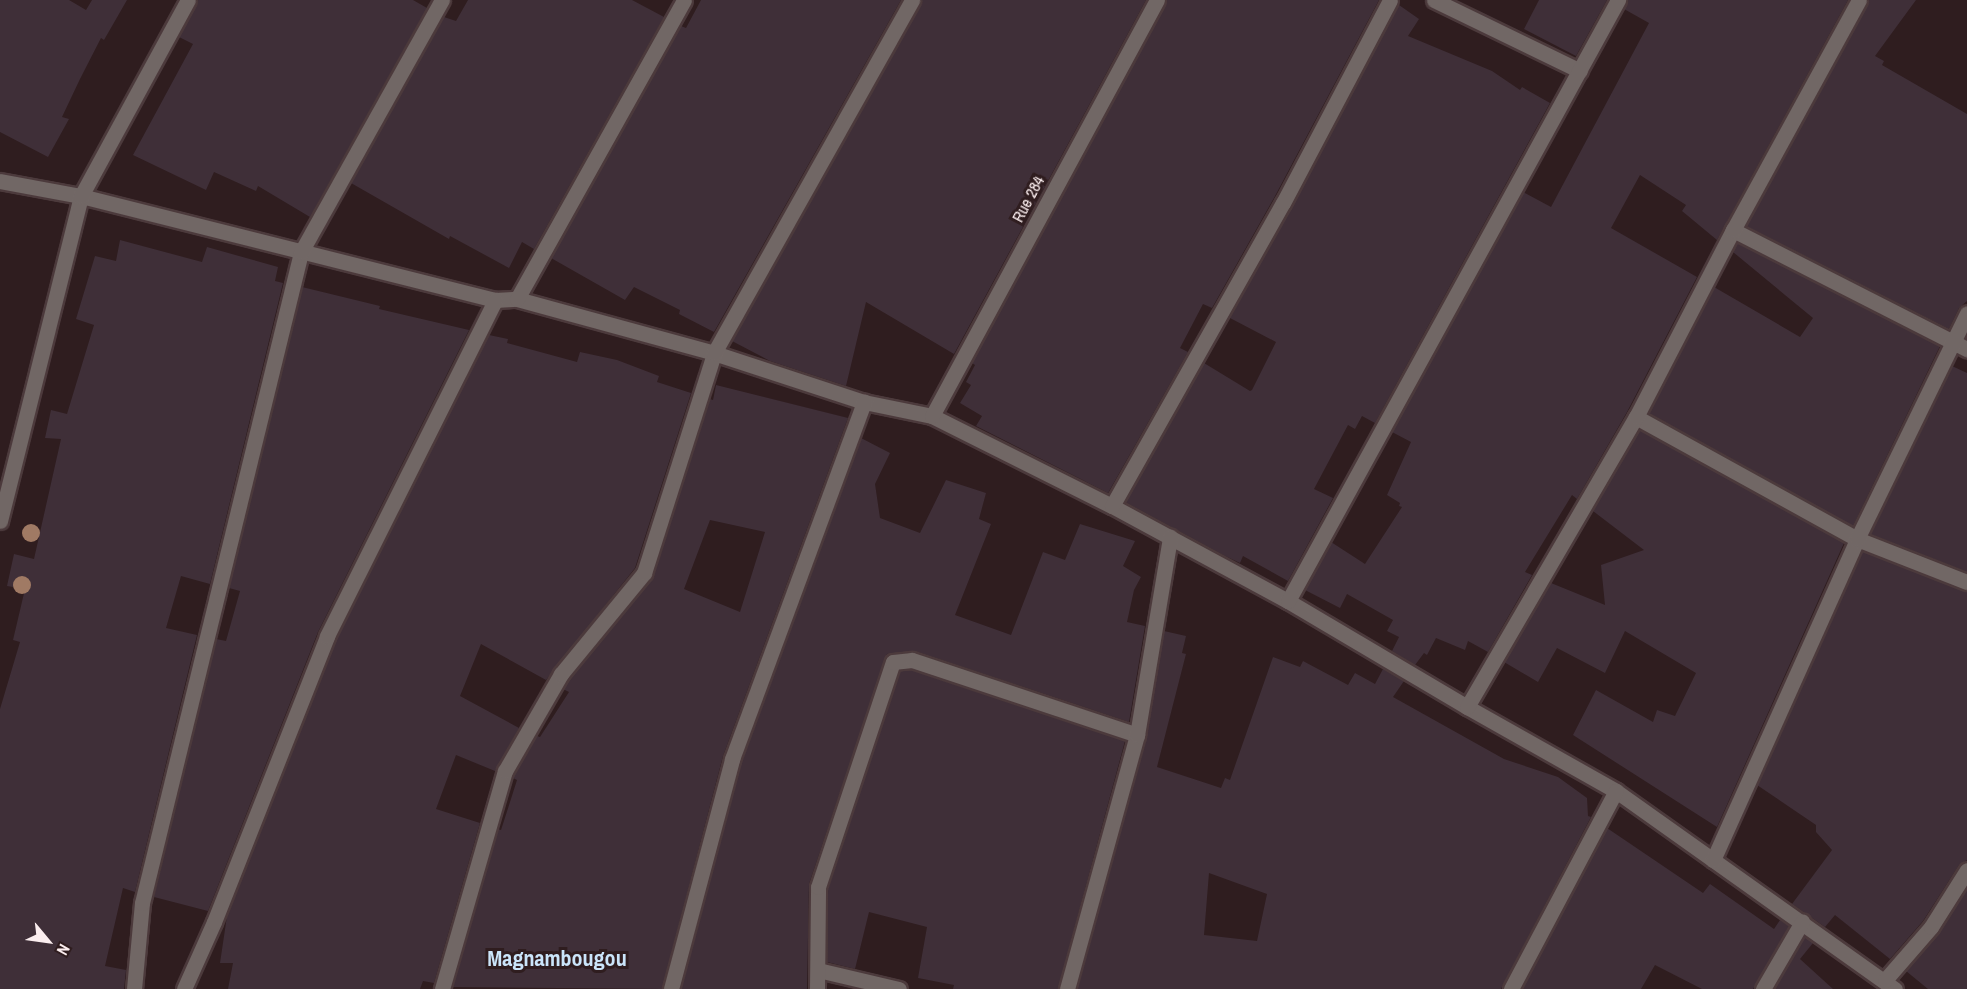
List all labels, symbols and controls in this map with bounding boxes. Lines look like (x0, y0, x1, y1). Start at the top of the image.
street label: Rue 284 (1008, 173, 1048, 225)
north arrow (18, 911, 78, 971)
text: N (52, 940, 76, 959)
district label: Magnambougou (487, 946, 627, 972)

